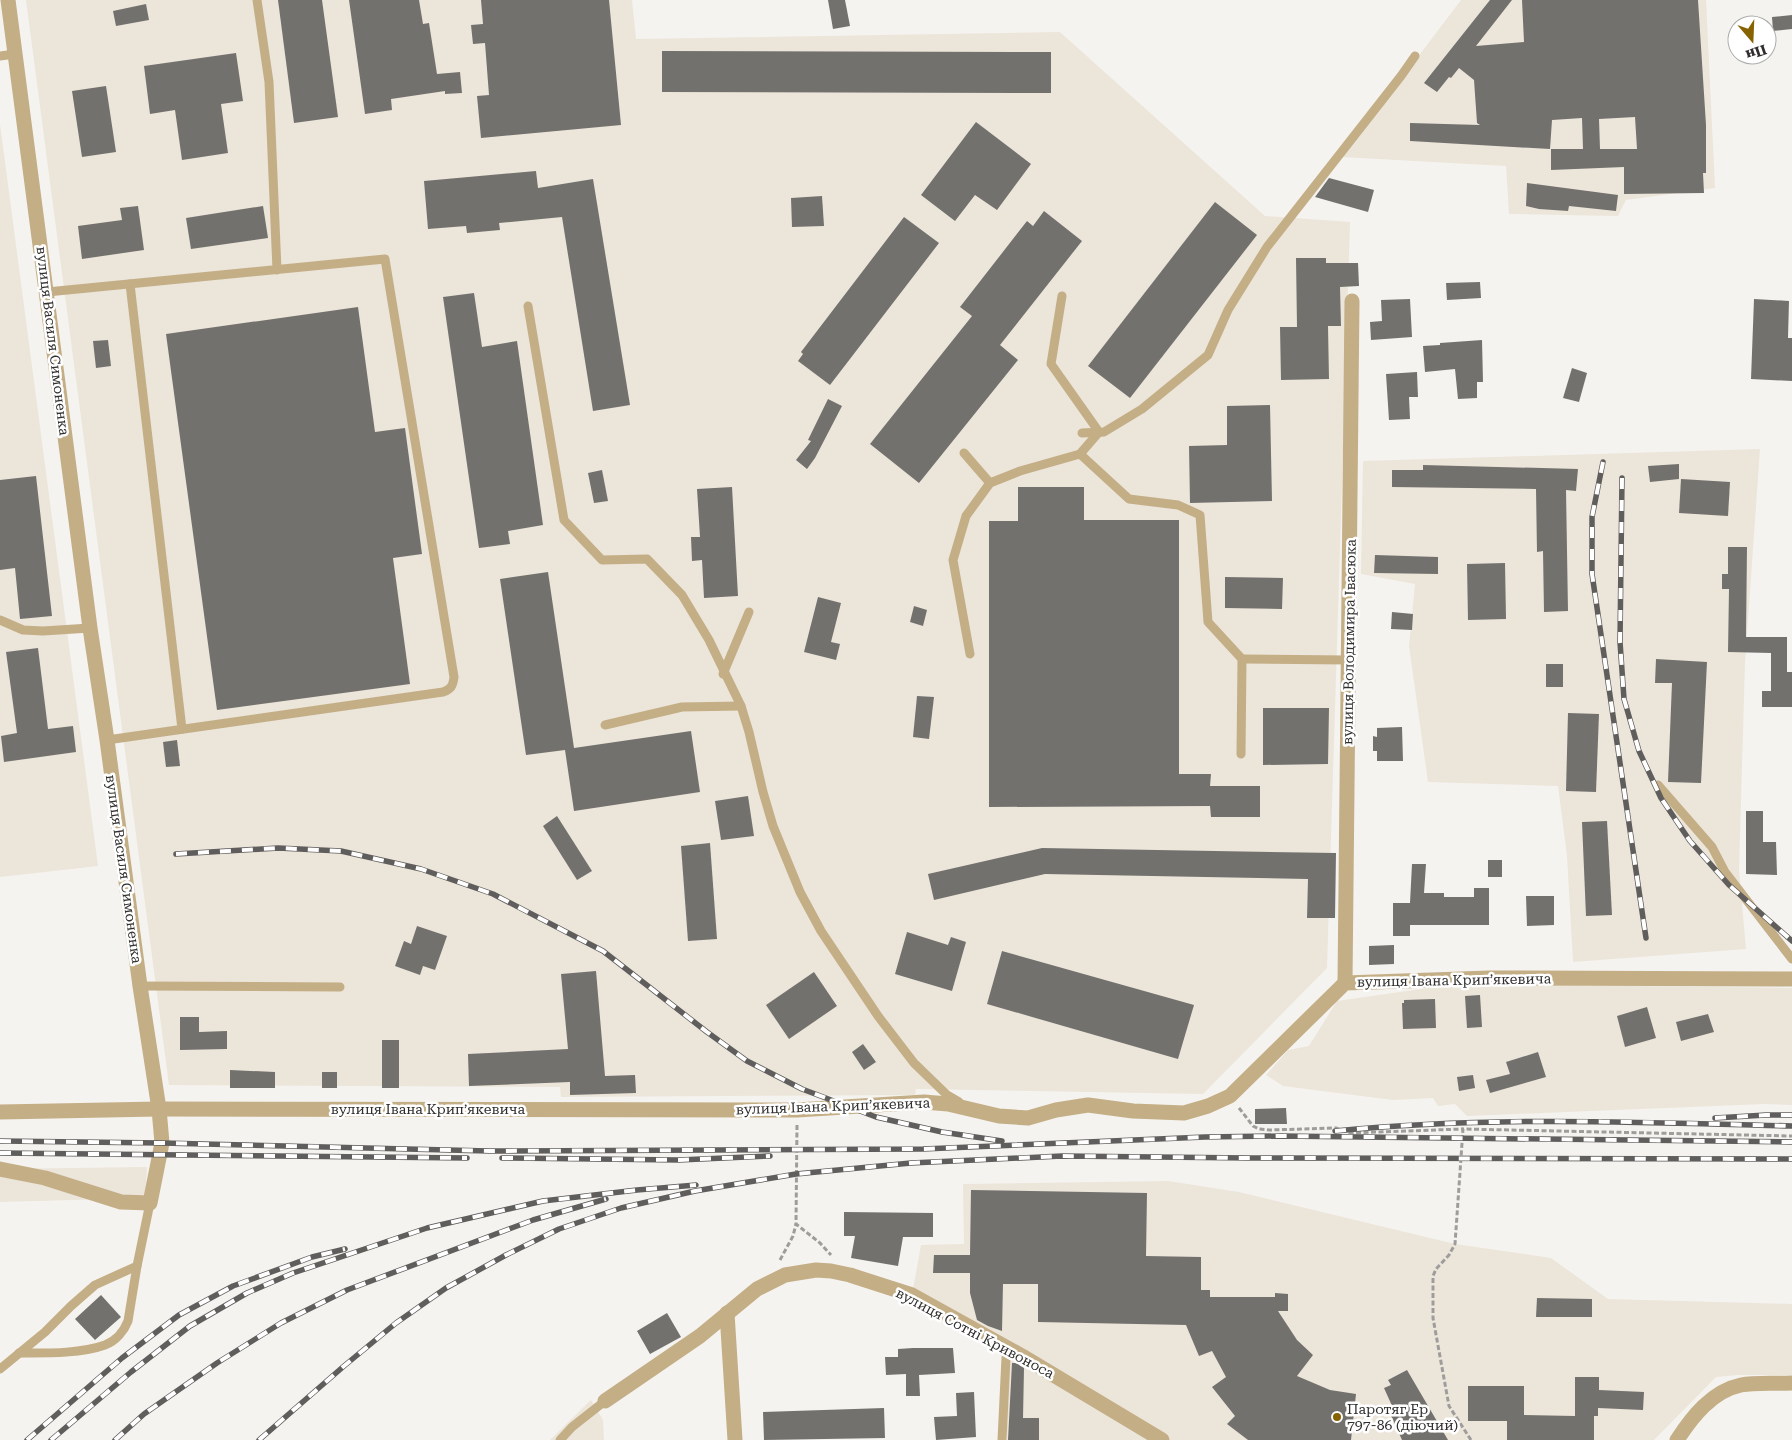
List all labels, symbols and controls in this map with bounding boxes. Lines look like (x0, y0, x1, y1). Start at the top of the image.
north arrow (1727, 15, 1777, 65)
text: Пн (1743, 41, 1769, 63)
street label: вулиця Василя Симоненка (33, 246, 73, 437)
street label: вулиця Володимира Івасюка (1339, 539, 1359, 745)
street label: вулиця Василя Симоненка (103, 774, 145, 965)
street label: вулиця Івана Крипʼякевича (1357, 970, 1552, 990)
street label: вулиця Івана Крипʼякевича (736, 1095, 931, 1117)
street label: вулиця Івана Крипʼякевича (331, 1101, 526, 1117)
street label: вулиця Сотні Кривоноса (893, 1285, 1057, 1382)
place label: Паротяг Ер 797-86 (діючий) (1347, 1401, 1458, 1433)
marker: Паротяг Ер 797-86 (діючий) (1331, 1411, 1343, 1423)

